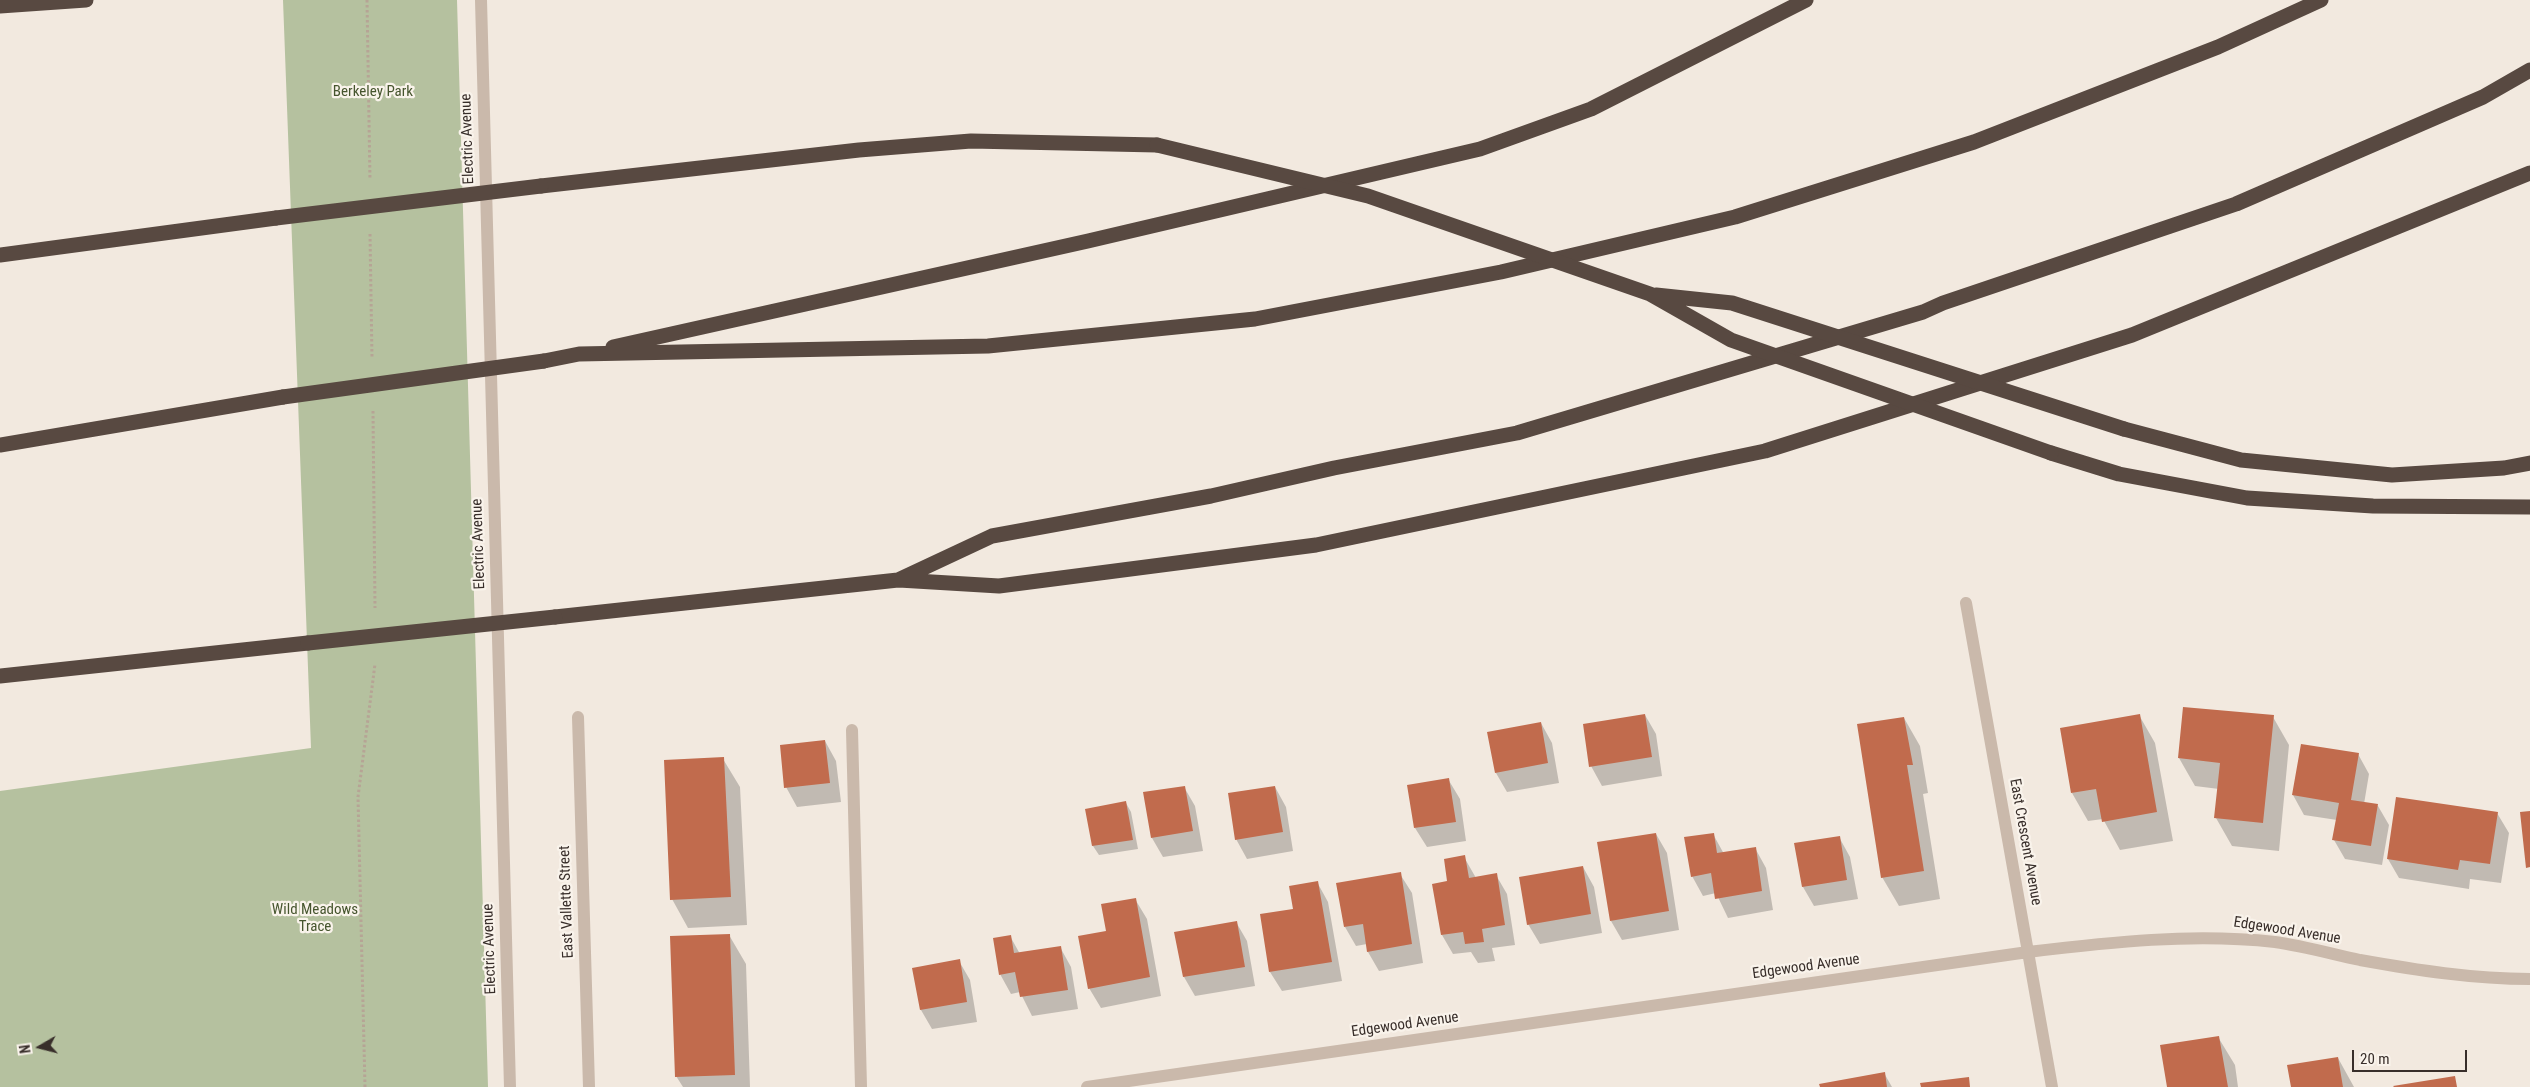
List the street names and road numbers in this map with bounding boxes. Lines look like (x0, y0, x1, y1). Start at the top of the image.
street label: Electric Avenue (457, 93, 479, 185)
street label: Electric Avenue (468, 498, 490, 590)
street label: East Crescent Avenue (2005, 777, 2045, 907)
street label: East Vallette Street (556, 845, 578, 959)
street label: Electric Avenue (479, 903, 501, 995)
street label: Edgewood Avenue (2232, 914, 2342, 948)
street label: Edgewood Avenue (1751, 951, 1861, 983)
street label: Edgewood Avenue (1350, 1009, 1460, 1041)

